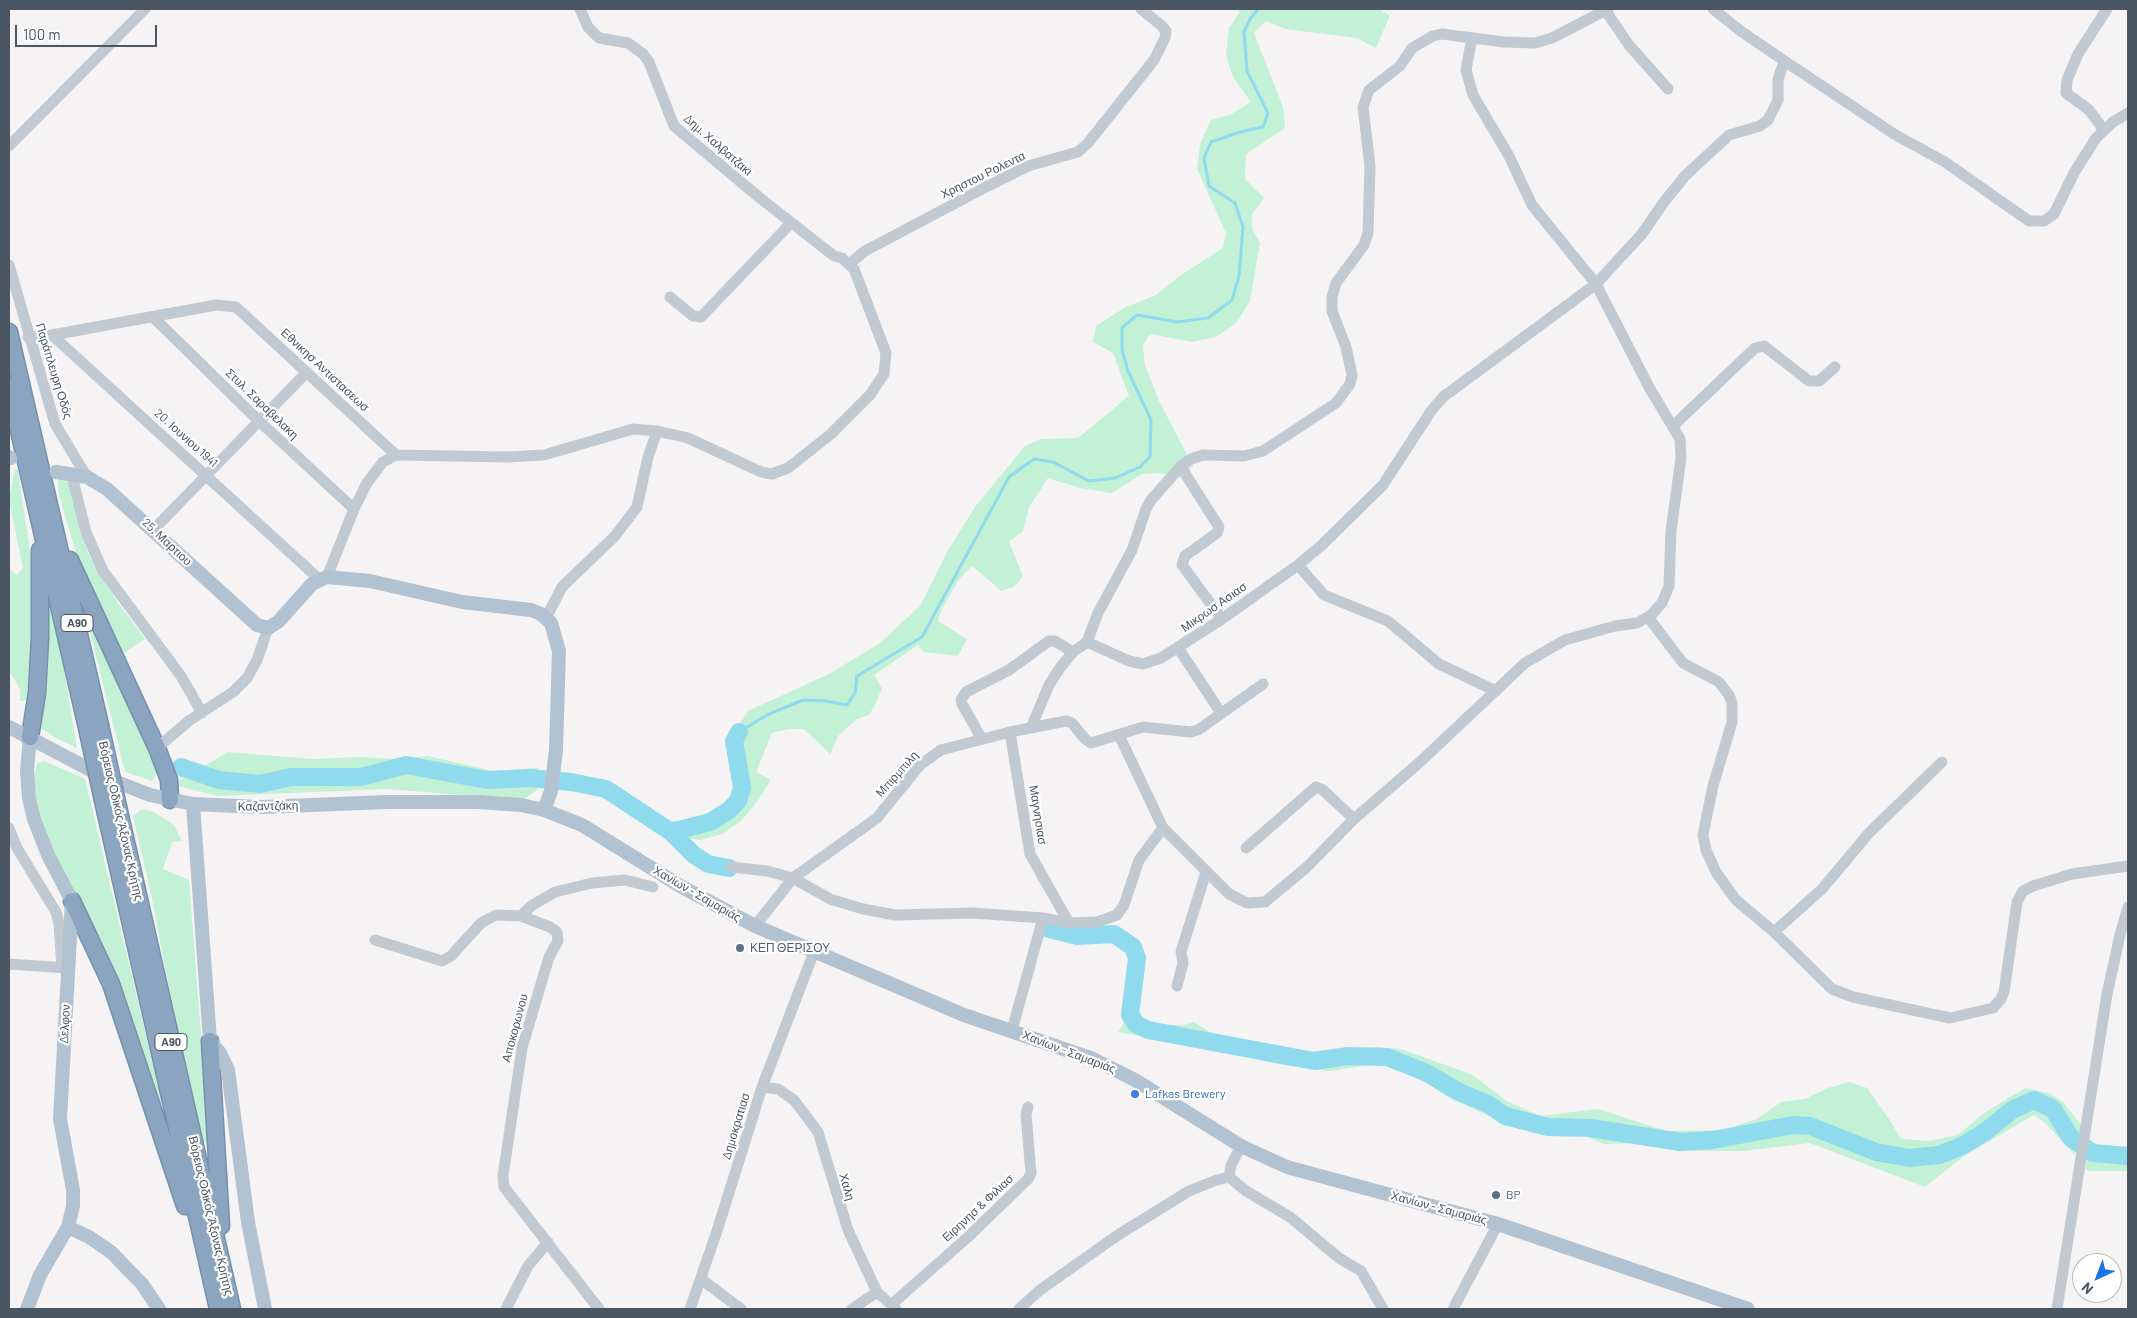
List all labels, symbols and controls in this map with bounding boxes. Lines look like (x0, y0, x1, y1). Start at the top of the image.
scale bar (18, 15, 160, 47)
text: 100 m (23, 25, 61, 43)
street label: Δημ. Χαλβατζακι (681, 111, 755, 179)
street label: Χρηστου Ρολεντα (938, 148, 1028, 202)
street label: Παράπλευρη Οδός (33, 321, 75, 421)
street label: Εθνικησ Αντιστασεωσ (278, 325, 372, 415)
street label: Στυλ. Σαραβελακη (223, 366, 301, 442)
street label: 20. Ιουνιου 1941 (151, 406, 221, 470)
street label: 25. Μαρτιου (139, 515, 195, 569)
street label: Μικρωσ Ασιασ (1178, 579, 1250, 635)
road number: Α90 (61, 614, 93, 632)
street label: Βόρειος Οδικός Άξονας Κρήτης (96, 740, 146, 902)
street label: Μπιρμπιλη (873, 748, 921, 800)
street label: Μαγνησιασ (1026, 784, 1050, 846)
street label: Καζαντζάκη (237, 798, 299, 814)
street label: Χανίων - Σαμαριάς (651, 863, 743, 925)
place label: ΚΕΠ ΘΕΡΙΣΟΥ (750, 941, 830, 955)
marker: ΚΕΠ ΘΕΡΙΣΟΥ (734, 942, 746, 954)
street label: Αποκορωνου (499, 992, 531, 1064)
street label: Δελφον (57, 1004, 73, 1044)
street label: Χανίων - Σαμαριάς (1020, 1028, 1118, 1076)
road number: Α90 (155, 1034, 187, 1050)
place label: Lafkas Brewery (1145, 1087, 1226, 1101)
marker: Lafkas Brewery (1129, 1088, 1141, 1100)
street label: Δημοκρατιασ (719, 1091, 753, 1161)
street label: Βόρειος Οδικός Άξονας Κρήτης (186, 1135, 236, 1297)
street label: Ειρηνησ & Φιλιασ (939, 1171, 1017, 1245)
street label: Χαλη (836, 1172, 858, 1202)
street label: Χανίων - Σαμαριάς (1390, 1188, 1488, 1228)
place label: BP (1506, 1188, 1521, 1202)
marker: BP (1490, 1189, 1502, 1201)
north arrow (2072, 1253, 2122, 1303)
text: N (2078, 1279, 2096, 1298)

